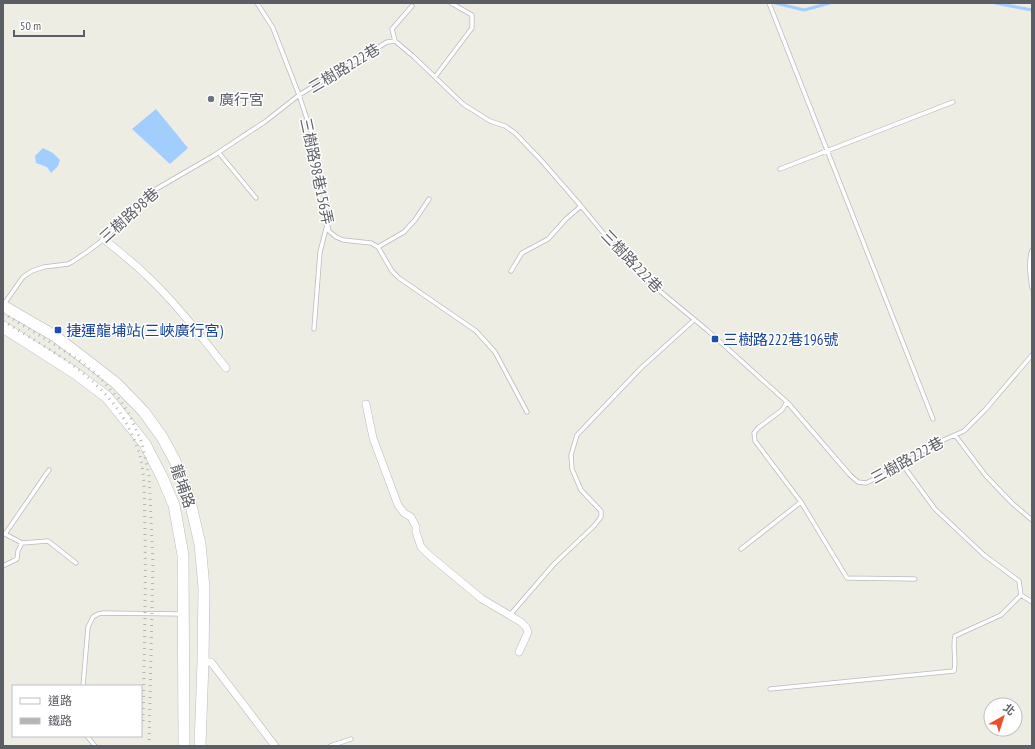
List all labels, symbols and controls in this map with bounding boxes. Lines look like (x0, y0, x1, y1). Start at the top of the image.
scale bar (14, 12, 84, 38)
text: 50 m (20, 18, 41, 33)
street label: 三樹路222巷 (305, 39, 383, 97)
place label: 廣行宮 (219, 90, 264, 109)
marker: 廣行宮 (206, 94, 216, 104)
street label: 三樹路98巷156弄 (296, 116, 338, 226)
street label: 三樹路98巷 (95, 183, 163, 247)
street label: 三樹路222巷 (597, 226, 667, 296)
place label: 捷運龍埔站(三峽廣行宮) (66, 321, 223, 340)
marker: 捷運龍埔站(三峽廣行宮) (53, 325, 63, 335)
place label: 三樹路222巷196號 (723, 330, 839, 349)
marker: 三樹路222巷196號 (710, 334, 720, 344)
street label: 三樹路222巷 (867, 432, 947, 488)
street label: 龍埔路 (167, 462, 199, 510)
legend (12, 685, 142, 737)
text: 道路 (48, 693, 72, 708)
north arrow (983, 697, 1023, 737)
text: 北 (1001, 700, 1018, 718)
text: 鐵路 (48, 713, 72, 728)

